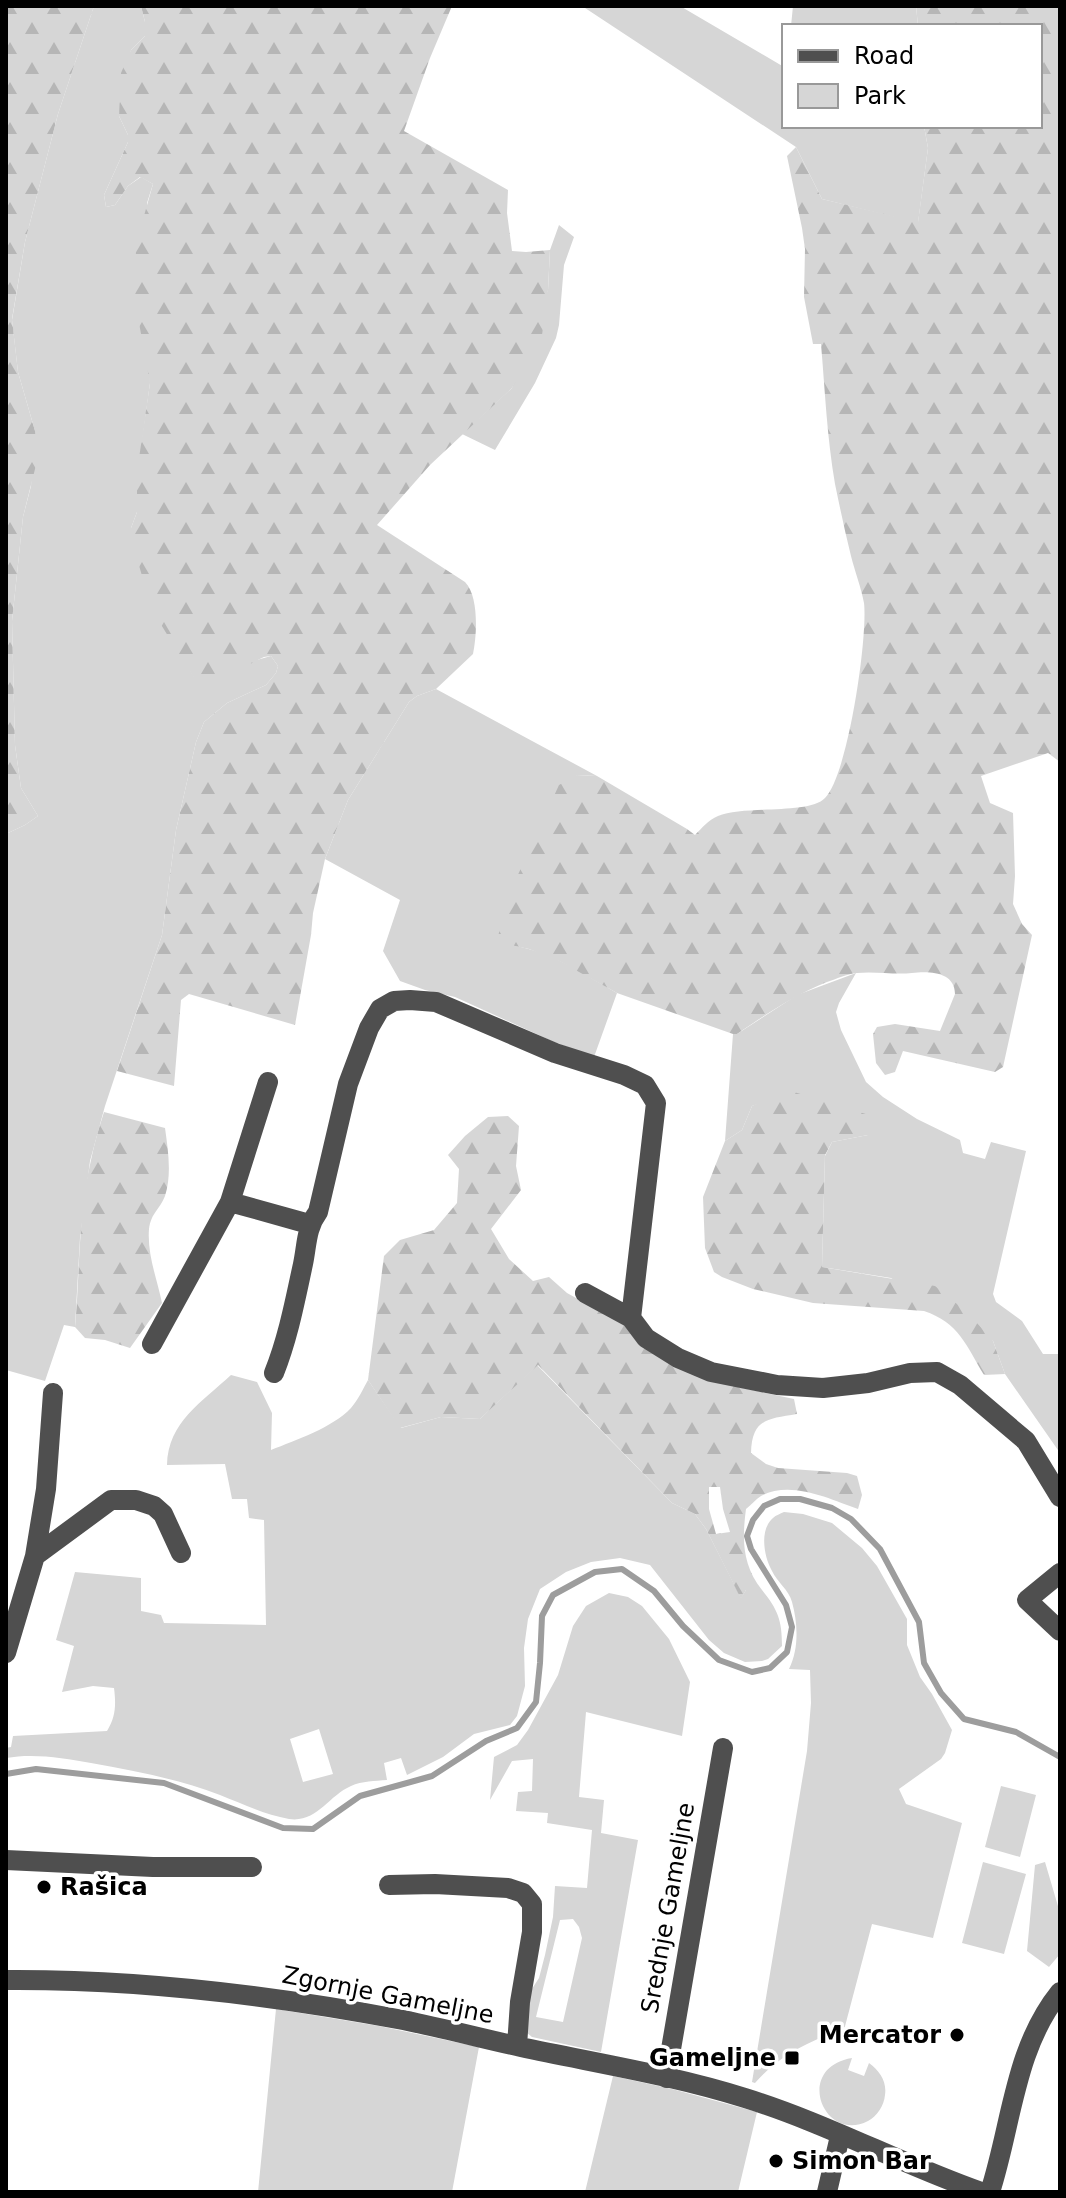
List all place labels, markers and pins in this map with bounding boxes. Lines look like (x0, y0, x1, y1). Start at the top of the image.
place label: Rašica (60, 1873, 148, 1901)
marker: Rašica (35, 1878, 53, 1896)
place label: Mercator (819, 2021, 941, 2049)
marker: Mercator (948, 2026, 966, 2044)
place label: Gameljne (649, 2044, 776, 2072)
marker: Gameljne (783, 2049, 801, 2067)
place label: Simon Bar (792, 2147, 931, 2175)
marker: Simon Bar (767, 2152, 785, 2170)

